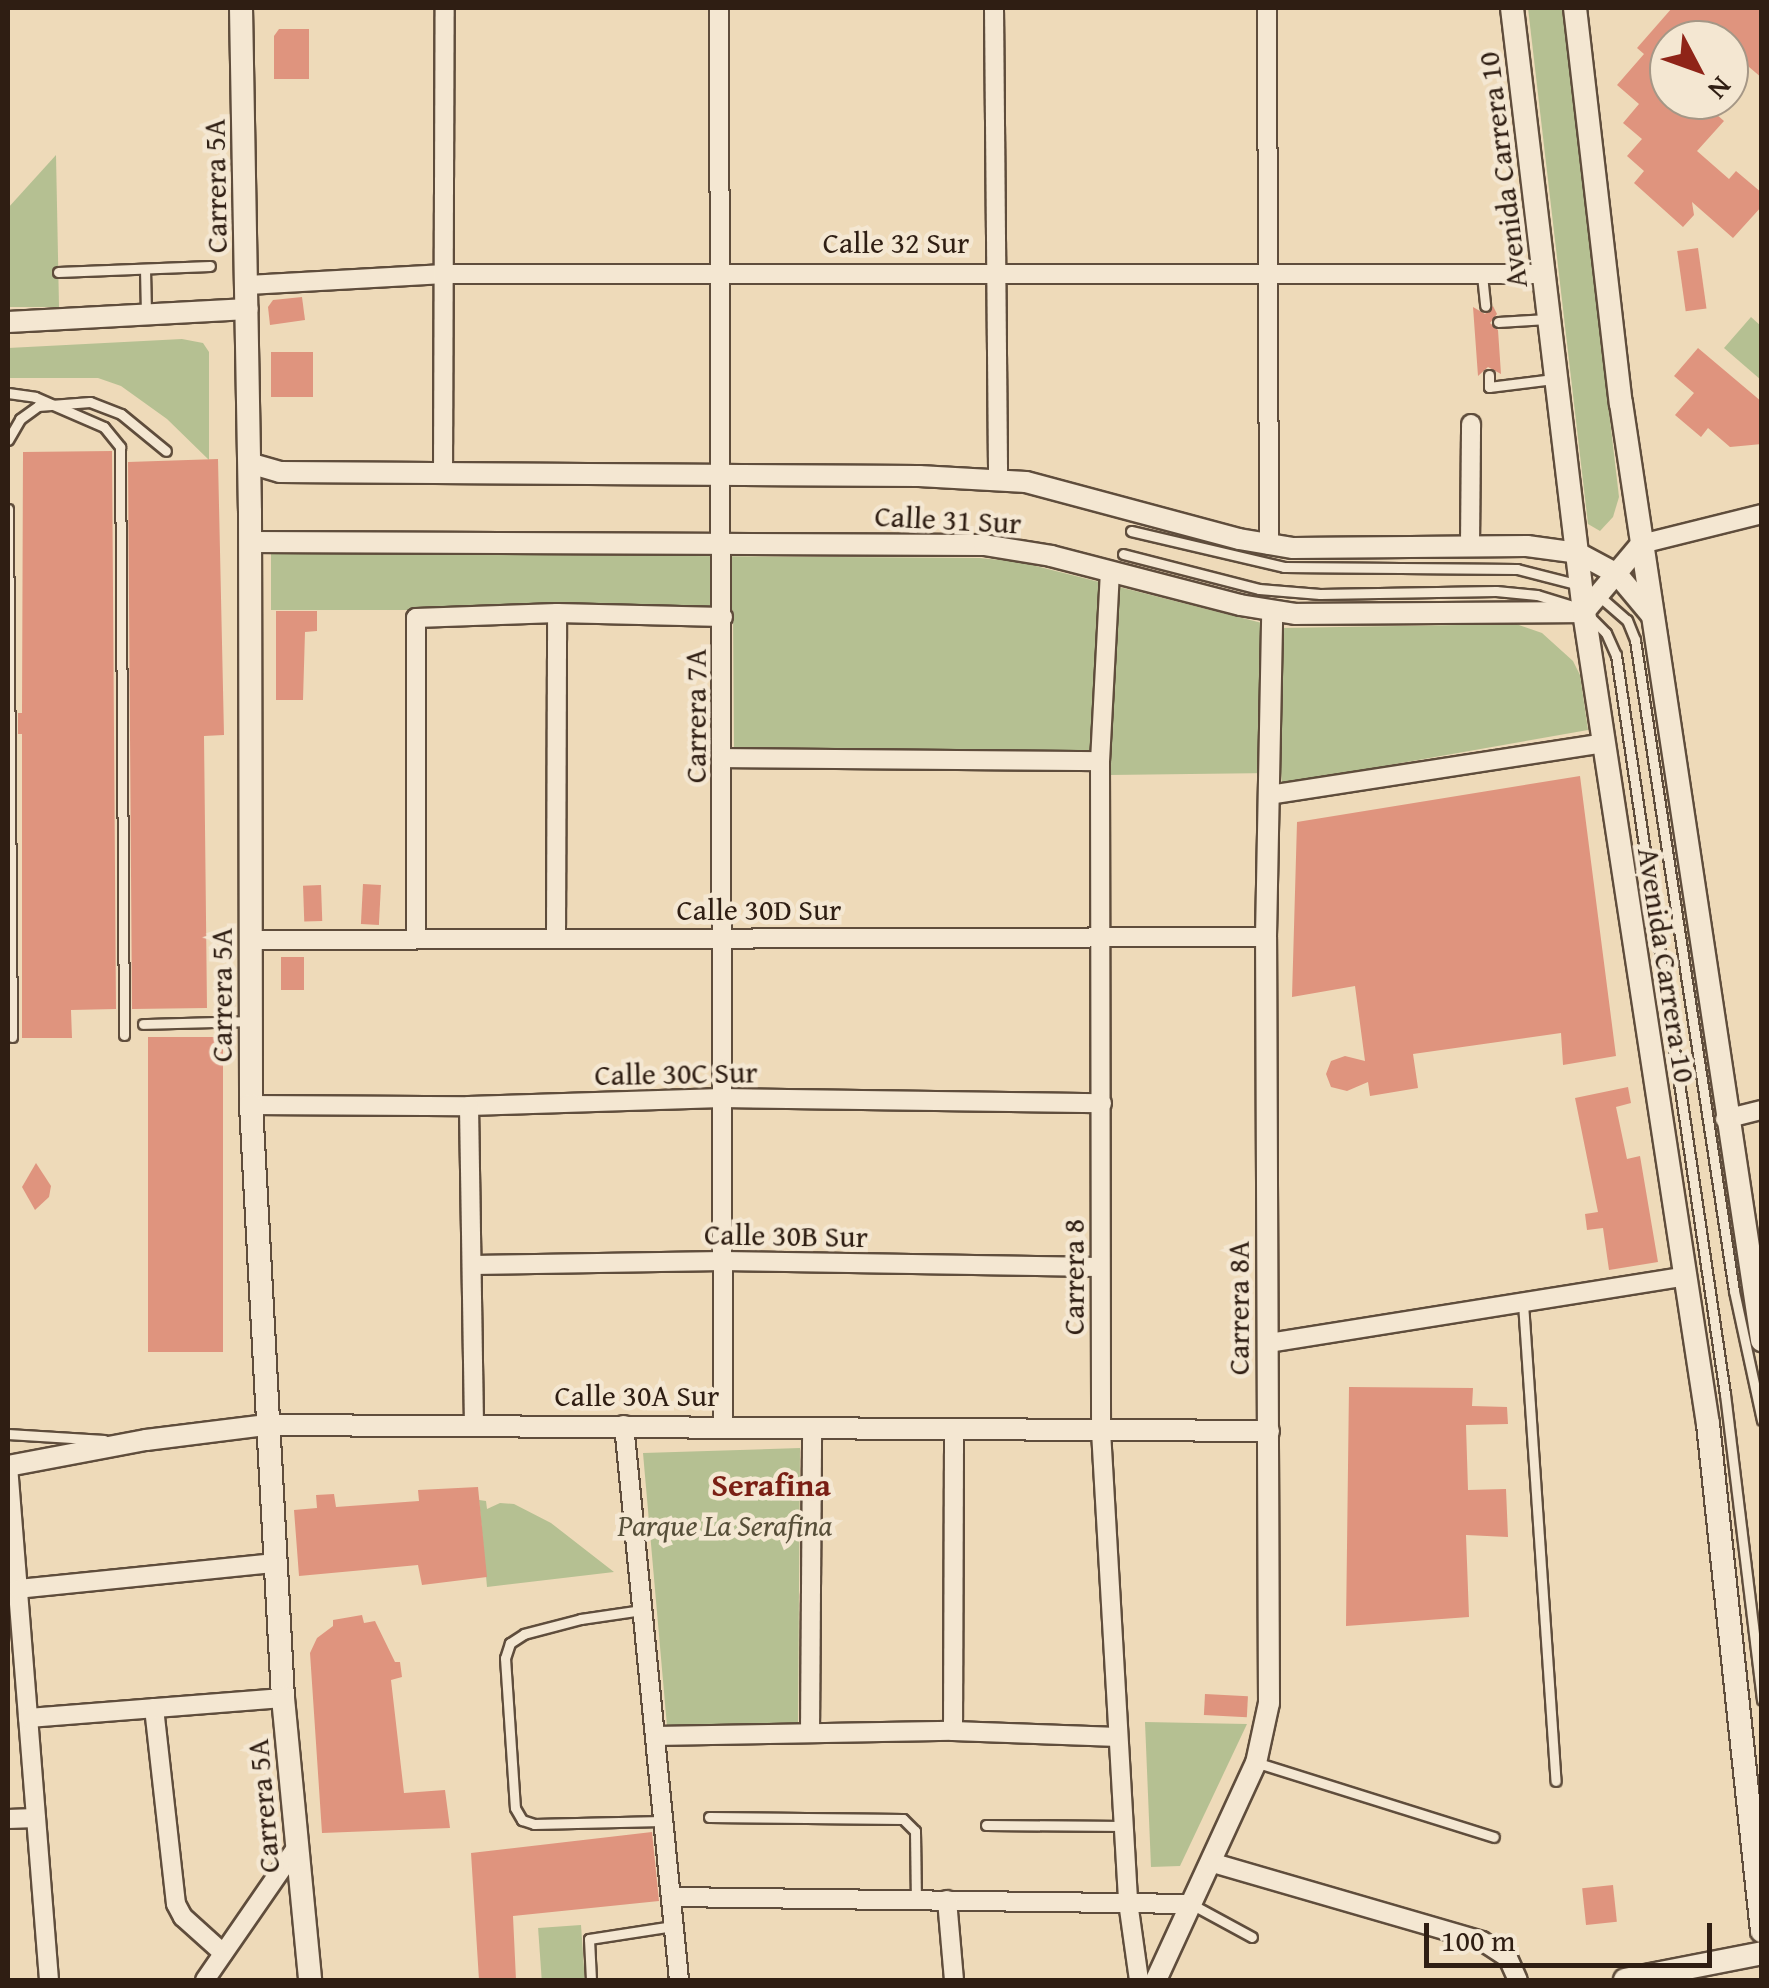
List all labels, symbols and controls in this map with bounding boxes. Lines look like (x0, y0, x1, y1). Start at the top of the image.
north arrow (1649, 20, 1749, 120)
street label: Avenida Carrera 10 (1470, 50, 1534, 290)
text: N (1699, 68, 1742, 109)
street label: Carrera 5A (196, 119, 234, 253)
street label: Calle 32 Sur (823, 224, 969, 260)
street label: Calle 31 Sur (874, 497, 1022, 541)
street label: Carrera 7A (677, 649, 713, 783)
street label: Avenida Carrera 10 (1631, 845, 1703, 1085)
street label: Calle 30D Sur (677, 891, 841, 927)
street label: Carrera 5A (203, 928, 239, 1062)
street label: Calle 30C Sur (594, 1054, 758, 1092)
street label: Calle 30B Sur (704, 1216, 868, 1254)
street label: Carrera 8 (1055, 1219, 1091, 1335)
street label: Carrera 8A (1220, 1241, 1256, 1375)
street label: Calle 30A Sur (555, 1377, 719, 1413)
district label: Serafina (711, 1466, 831, 1504)
park label: Parque La Serafina (618, 1507, 832, 1543)
street label: Carrera 5A (239, 1738, 287, 1874)
scale bar (1429, 1903, 1716, 1965)
text: 100 m (1441, 1918, 1515, 1962)

